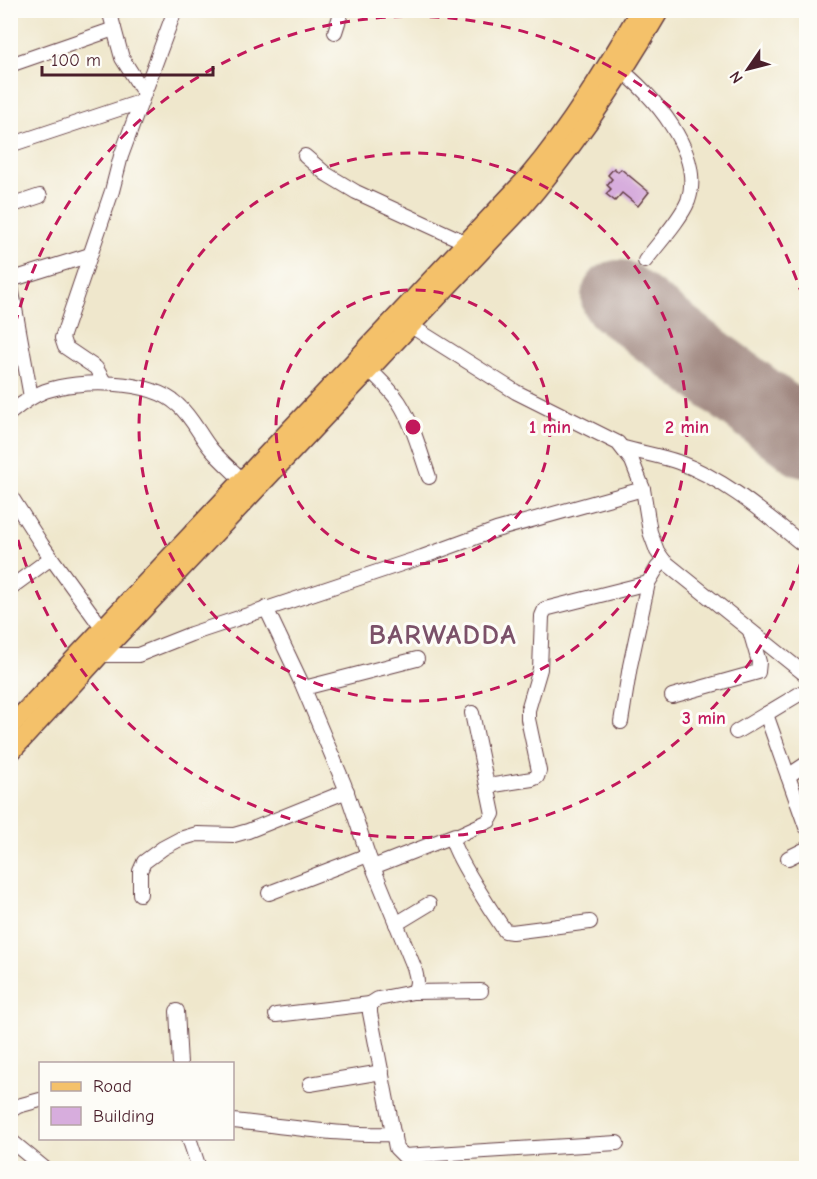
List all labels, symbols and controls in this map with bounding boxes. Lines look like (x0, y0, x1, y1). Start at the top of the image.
scale bar (42, 39, 213, 77)
north arrow (718, 39, 778, 99)
text: 100 m (51, 50, 101, 71)
text: N (726, 68, 747, 86)
centre of rings (403, 417, 423, 437)
text: 1 min (529, 417, 571, 438)
text: 2 min (665, 417, 709, 438)
district label: BARWADDA (369, 619, 517, 651)
text: 3 min (682, 708, 726, 729)
legend (39, 1062, 234, 1140)
text: Road (93, 1076, 132, 1097)
text: Building (93, 1106, 155, 1127)

